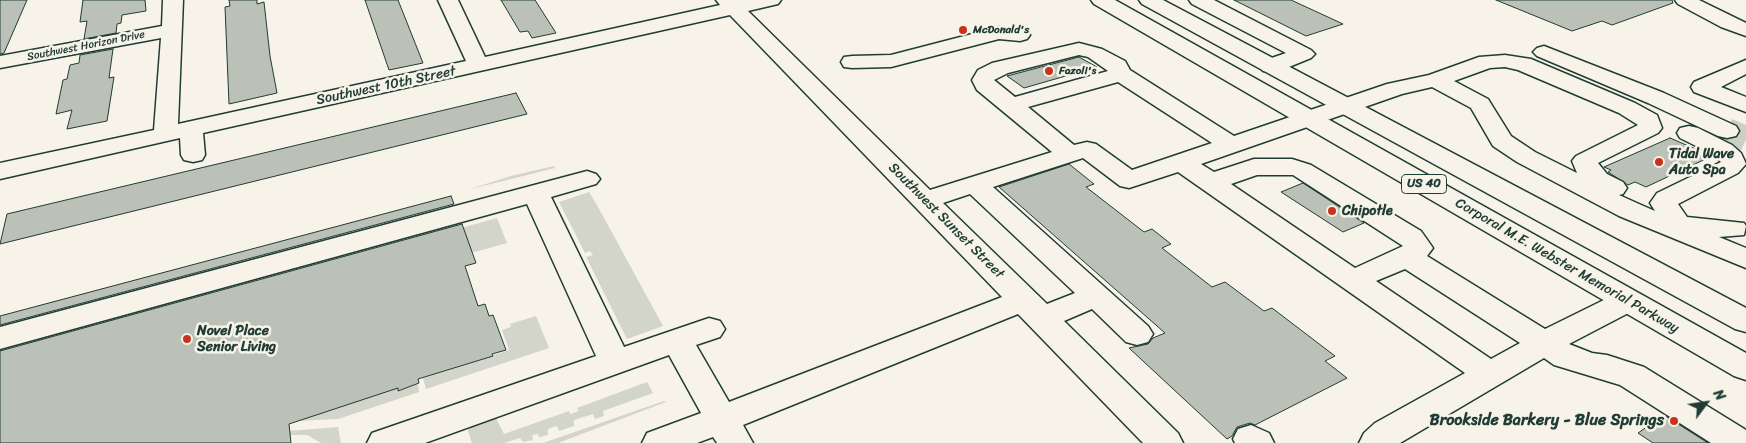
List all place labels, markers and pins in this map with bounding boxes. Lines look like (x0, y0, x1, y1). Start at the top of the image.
place label: McDonald's (973, 23, 1029, 37)
marker: McDonald's (957, 24, 969, 36)
place label: Fazoli's (1059, 64, 1096, 78)
marker: Fazoli's (1043, 65, 1055, 77)
place label: Tidal Wave Auto Spa (1669, 146, 1734, 178)
marker: Tidal Wave Auto Spa (1653, 156, 1665, 168)
place label: Chipotle (1342, 203, 1393, 219)
marker: Chipotle (1326, 205, 1338, 217)
place label: Novel Place Senior Living (197, 323, 276, 356)
marker: Novel Place Senior Living (181, 333, 193, 345)
place label: Brookside Barkery - Blue Springs (1430, 411, 1664, 431)
marker: Brookside Barkery - Blue Springs (1668, 415, 1680, 427)

